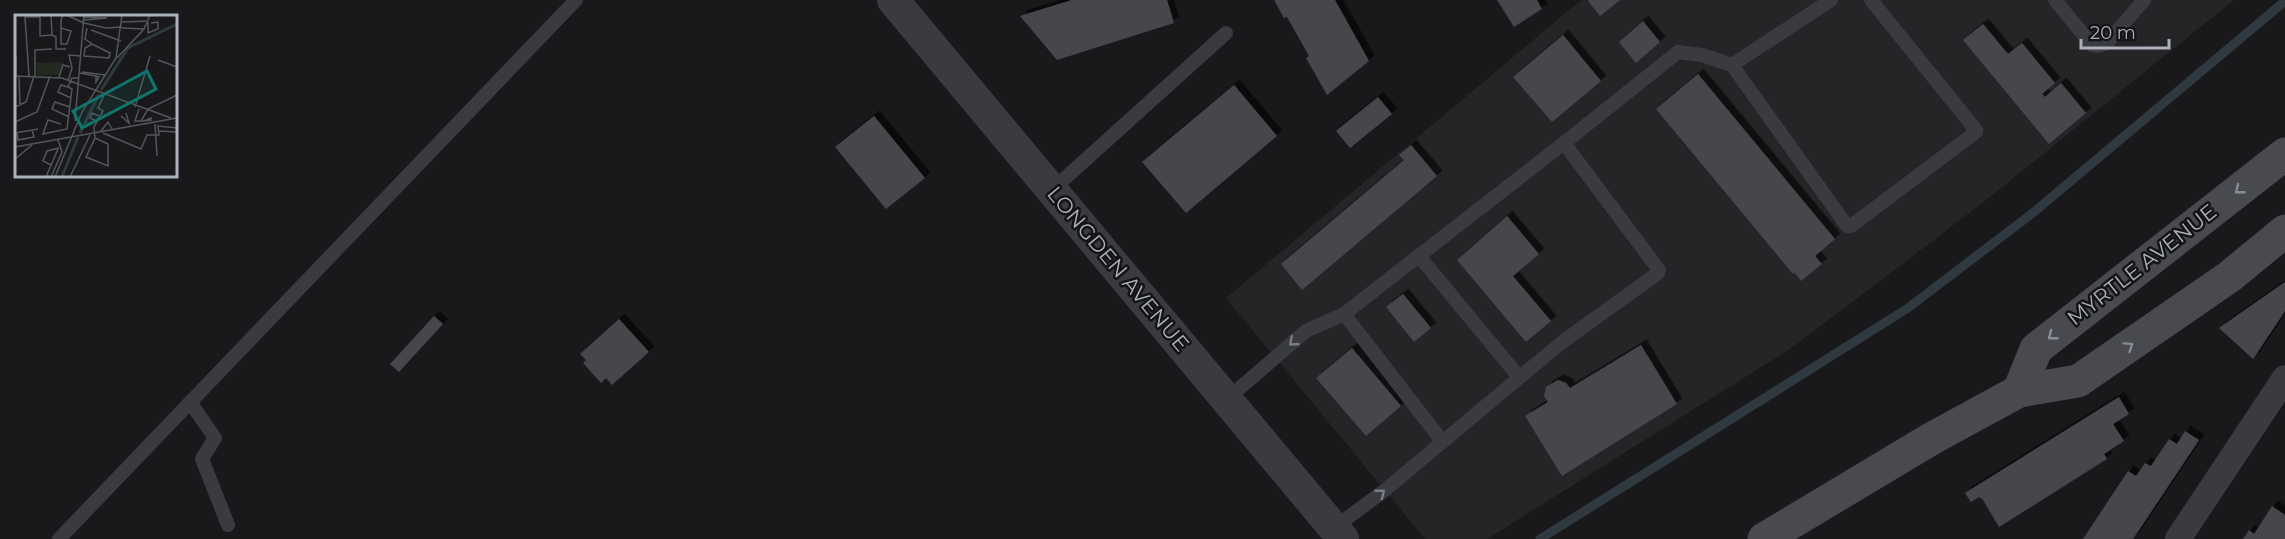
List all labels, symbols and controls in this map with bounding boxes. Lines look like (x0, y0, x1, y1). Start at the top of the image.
scale bar (2081, 12, 2170, 50)
inset map (15, 15, 177, 177)
text: 20 m (2090, 22, 2136, 44)
street label: LONGDEN AVENUE (1042, 181, 1195, 356)
one-way arrow (2235, 182, 2246, 193)
street label: MYRTLE AVENUE (2062, 199, 2221, 331)
one-way arrow (2048, 329, 2059, 340)
one-way arrow (1289, 335, 1300, 346)
one-way arrow (2122, 342, 2133, 353)
one-way arrow (1374, 490, 1385, 501)

